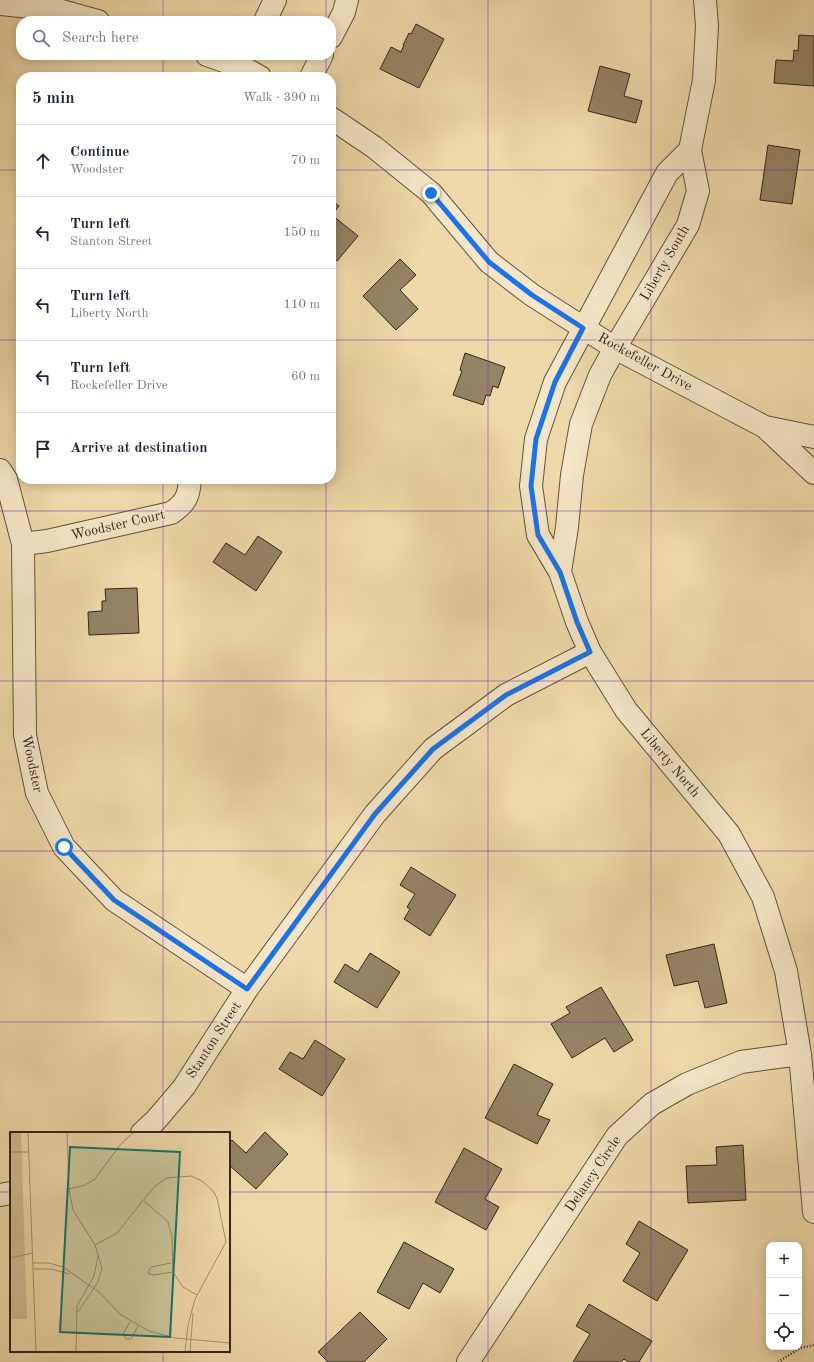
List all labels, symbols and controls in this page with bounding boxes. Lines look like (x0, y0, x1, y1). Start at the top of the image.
search box (16, 16, 336, 60)
icon: search (30, 27, 52, 49)
text: Search here (62, 31, 139, 46)
text: 5 min (32, 90, 75, 107)
text: Walk · 390 m (243, 91, 320, 104)
text: Continue (70, 145, 129, 160)
icon: ahead (32, 150, 54, 172)
text: 70 m (291, 154, 320, 167)
text: Woodster (70, 163, 124, 176)
route end (422, 184, 440, 202)
text: Turn left (70, 217, 130, 232)
icon: left (32, 222, 54, 244)
street label: Liberty South (638, 223, 692, 303)
text: 150 m (283, 226, 320, 239)
text: Stanton Street (70, 235, 152, 248)
text: Turn left (70, 289, 130, 304)
icon: left (32, 294, 54, 316)
text: 110 m (283, 298, 320, 311)
text: Liberty North (70, 307, 149, 320)
street label: Rockefeller Drive (596, 330, 694, 394)
text: Turn left (70, 361, 130, 376)
icon: left (32, 366, 54, 388)
text: 60 m (291, 370, 320, 383)
text: Rockefeller Drive (70, 379, 168, 392)
icon: arrive (32, 438, 54, 460)
text: Arrive at destination (70, 441, 208, 456)
street label: Woodster Court (69, 507, 167, 543)
street label: Liberty North (637, 726, 703, 800)
street label: Woodster (19, 734, 45, 794)
route start (55, 838, 73, 856)
street label: Stanton Street (184, 999, 244, 1081)
inset map (10, 1132, 230, 1352)
street label: Delancy Circle (563, 1133, 623, 1215)
map controls (766, 1242, 802, 1350)
button: + (766, 1242, 802, 1278)
button: − (766, 1278, 802, 1314)
button: locate (766, 1314, 802, 1350)

